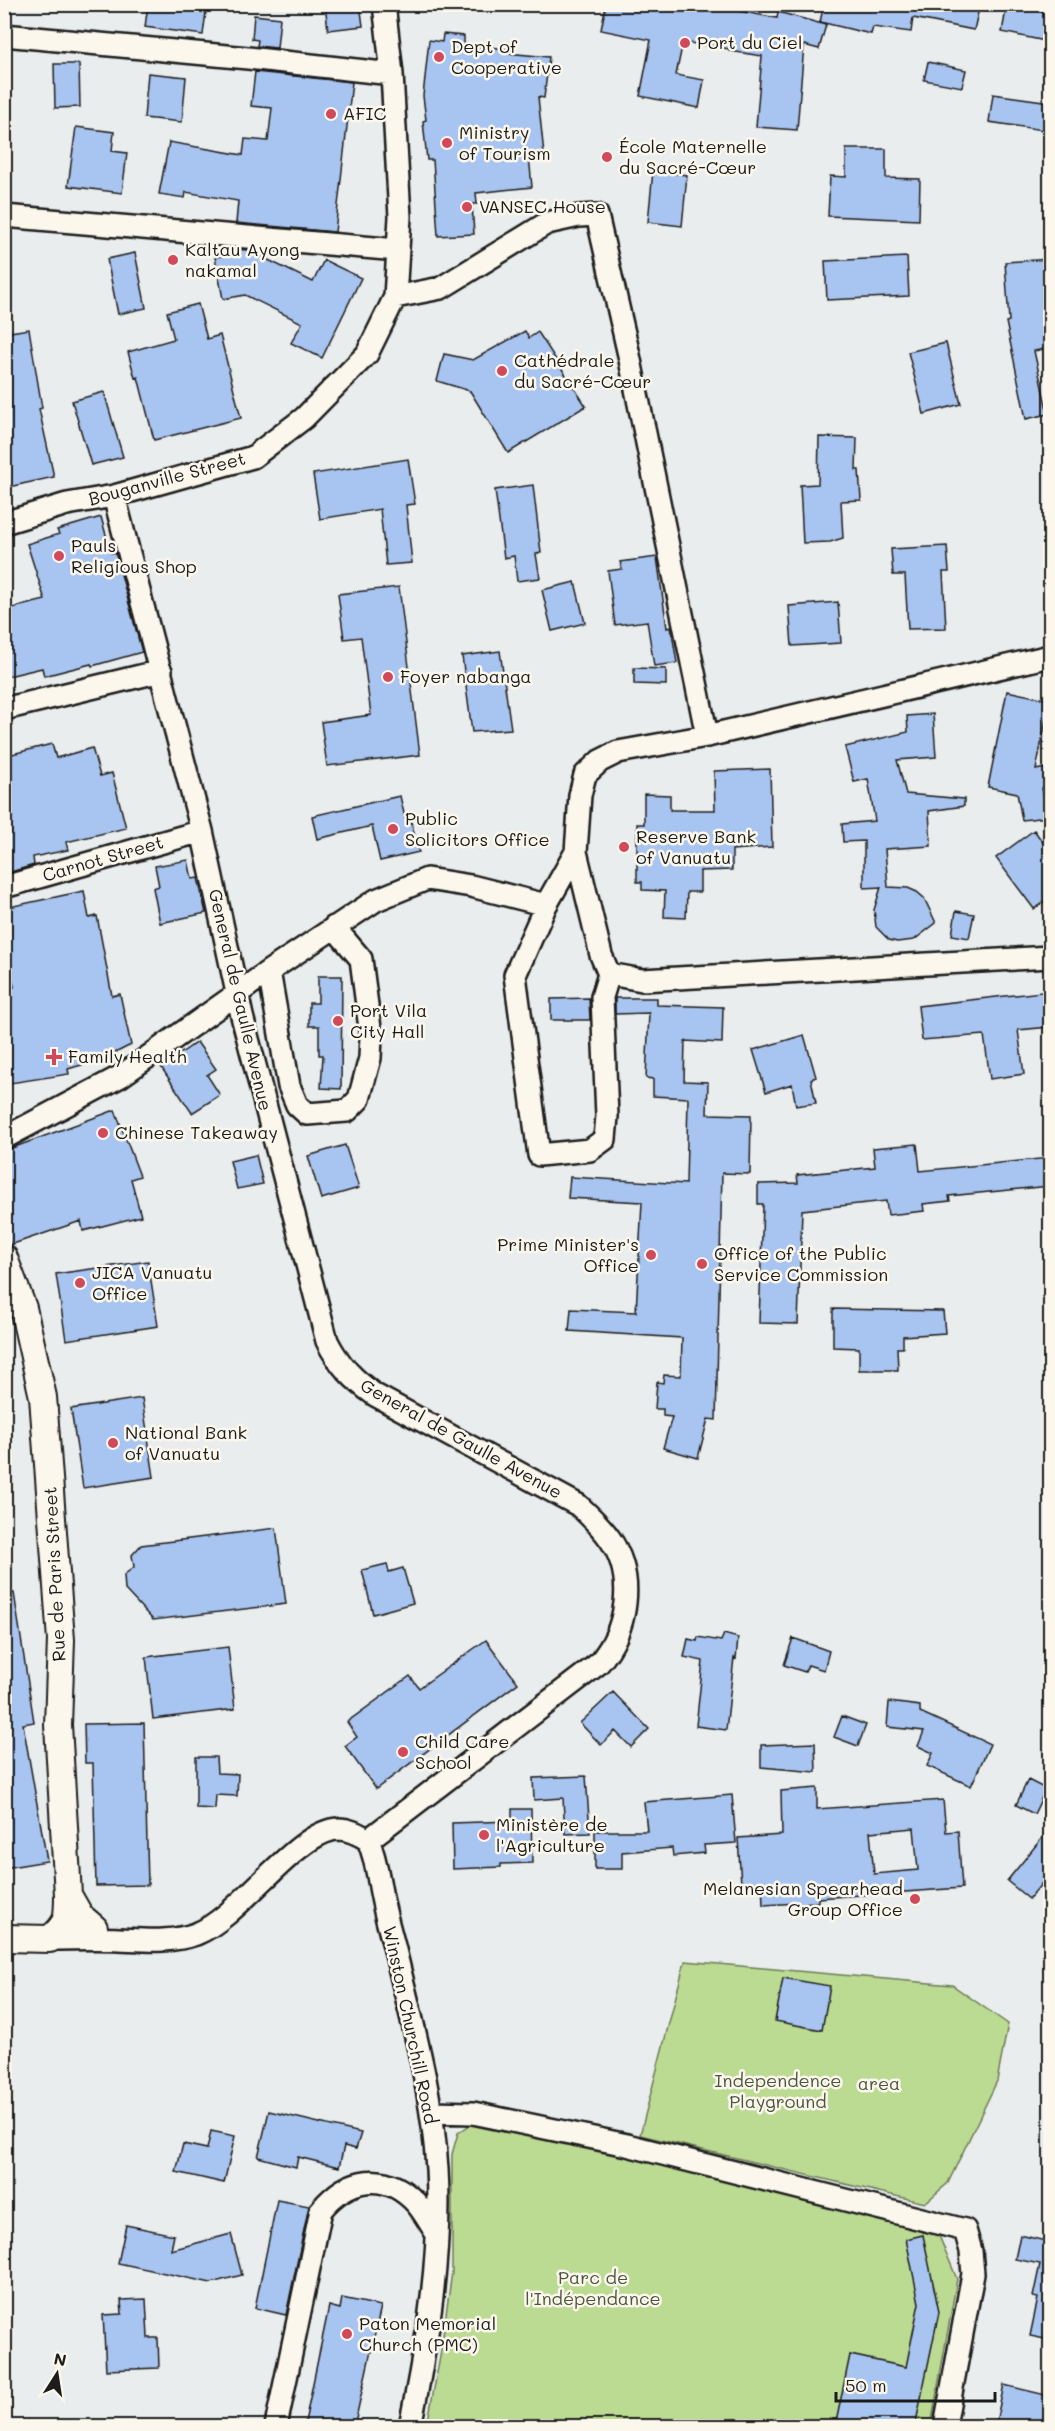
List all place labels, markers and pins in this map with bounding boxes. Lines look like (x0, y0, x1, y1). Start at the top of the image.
place label: Port du Ciel (697, 30, 802, 54)
place label: Dept of Cooperative (451, 34, 562, 79)
marker: Port du Ciel (678, 36, 692, 50)
marker: Dept of Cooperative (432, 50, 446, 64)
place label: AFIC (343, 101, 386, 125)
marker: AFIC (324, 107, 338, 121)
place label: Ministry of Tourism (459, 120, 551, 165)
place label: École Maternelle du Sacré-Cœur (619, 134, 767, 179)
marker: Ministry of Tourism (440, 136, 454, 150)
marker: École Maternelle du Sacré-Cœur (600, 150, 614, 164)
place label: VANSEC House (479, 194, 606, 218)
marker: VANSEC House (460, 200, 474, 214)
place label: Kaltau Ayong nakamal (185, 237, 299, 282)
marker: Kaltau Ayong nakamal (166, 253, 180, 267)
place label: Cathédrale du Sacré-Cœur (514, 348, 651, 393)
marker: Cathédrale du Sacré-Cœur (495, 364, 509, 378)
place label: Pauls Religious Shop (71, 533, 197, 578)
marker: Pauls Religious Shop (52, 549, 66, 563)
place label: Foyer nabanga (400, 664, 532, 688)
marker: Foyer nabanga (381, 670, 395, 684)
place label: Public Solicitors Office (405, 806, 550, 851)
marker: Public Solicitors Office (386, 822, 400, 836)
place label: Reserve Bank of Vanuatu (636, 824, 756, 869)
marker: Reserve Bank of Vanuatu (617, 840, 631, 854)
place label: Port Vila City Hall (350, 998, 427, 1043)
marker: Port Vila City Hall (331, 1014, 345, 1028)
place label: Family Health (68, 1044, 187, 1068)
marker: Family Health (45, 1048, 63, 1066)
place label: Chinese Takeaway (115, 1120, 278, 1144)
marker: Chinese Takeaway (96, 1126, 110, 1140)
place label: Prime Minister's Office (497, 1232, 639, 1277)
place label: Office of the Public Service Commission (714, 1241, 888, 1286)
marker: Prime Minister's Office (644, 1248, 658, 1262)
marker: Office of the Public Service Commission (695, 1257, 709, 1271)
place label: JICA Vanuatu Office (92, 1260, 212, 1305)
marker: JICA Vanuatu Office (73, 1276, 87, 1290)
place label: National Bank of Vanuatu (125, 1420, 247, 1465)
marker: National Bank of Vanuatu (106, 1436, 120, 1450)
place label: Child Care School (415, 1729, 509, 1774)
marker: Child Care School (396, 1745, 410, 1759)
place label: Ministère de l'Agriculture (496, 1812, 608, 1857)
marker: Ministère de l'Agriculture (477, 1828, 491, 1842)
place label: Melanesian Spearhead Group Office (703, 1876, 903, 1921)
marker: Melanesian Spearhead Group Office (908, 1892, 922, 1906)
place label: Paton Memorial Church (PMC) (359, 2311, 496, 2356)
marker: Paton Memorial Church (PMC) (340, 2327, 354, 2341)

